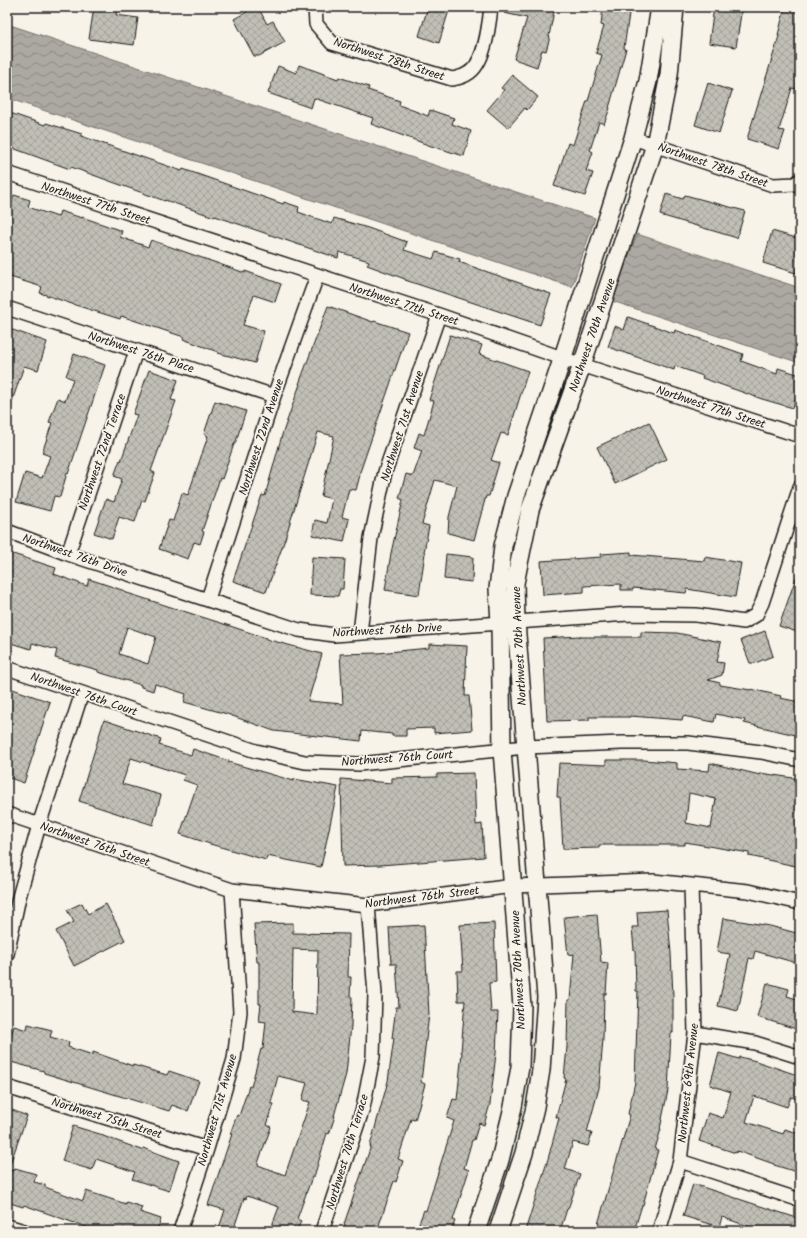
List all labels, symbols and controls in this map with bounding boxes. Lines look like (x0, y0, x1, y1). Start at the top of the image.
street label: Northwest 78th Street (331, 33, 447, 87)
street label: Northwest 78th Street (655, 138, 771, 193)
street label: Northwest 77th Street (39, 177, 153, 230)
street label: Northwest 70th Avenue (564, 275, 621, 395)
street label: Northwest 77th Street (347, 278, 461, 331)
street label: Northwest 76th Place (85, 326, 197, 379)
street label: Northwest 71st Avenue (376, 368, 430, 484)
street label: Northwest 72nd Avenue (234, 376, 289, 498)
street label: Northwest 77th Street (654, 381, 768, 434)
street label: Northwest 72nd Terrace (74, 391, 132, 513)
street label: Northwest 76th Drive (20, 529, 130, 583)
street label: Northwest 70th Avenue (507, 585, 532, 706)
street label: Northwest 76th Drive (332, 618, 443, 643)
street label: Northwest 76th Court (28, 667, 140, 722)
street label: Northwest 76th Court (341, 745, 454, 772)
street label: Northwest 76th Street (37, 817, 153, 872)
street label: Northwest 76th Street (364, 881, 481, 914)
street label: Northwest 70th Avenue (506, 909, 531, 1030)
street label: Northwest 69th Avenue (673, 1022, 704, 1144)
street label: Northwest 71st Avenue (192, 1051, 243, 1168)
street label: Northwest 70th Terrace (321, 1091, 374, 1212)
street label: Northwest 75th Street (49, 1093, 165, 1144)

